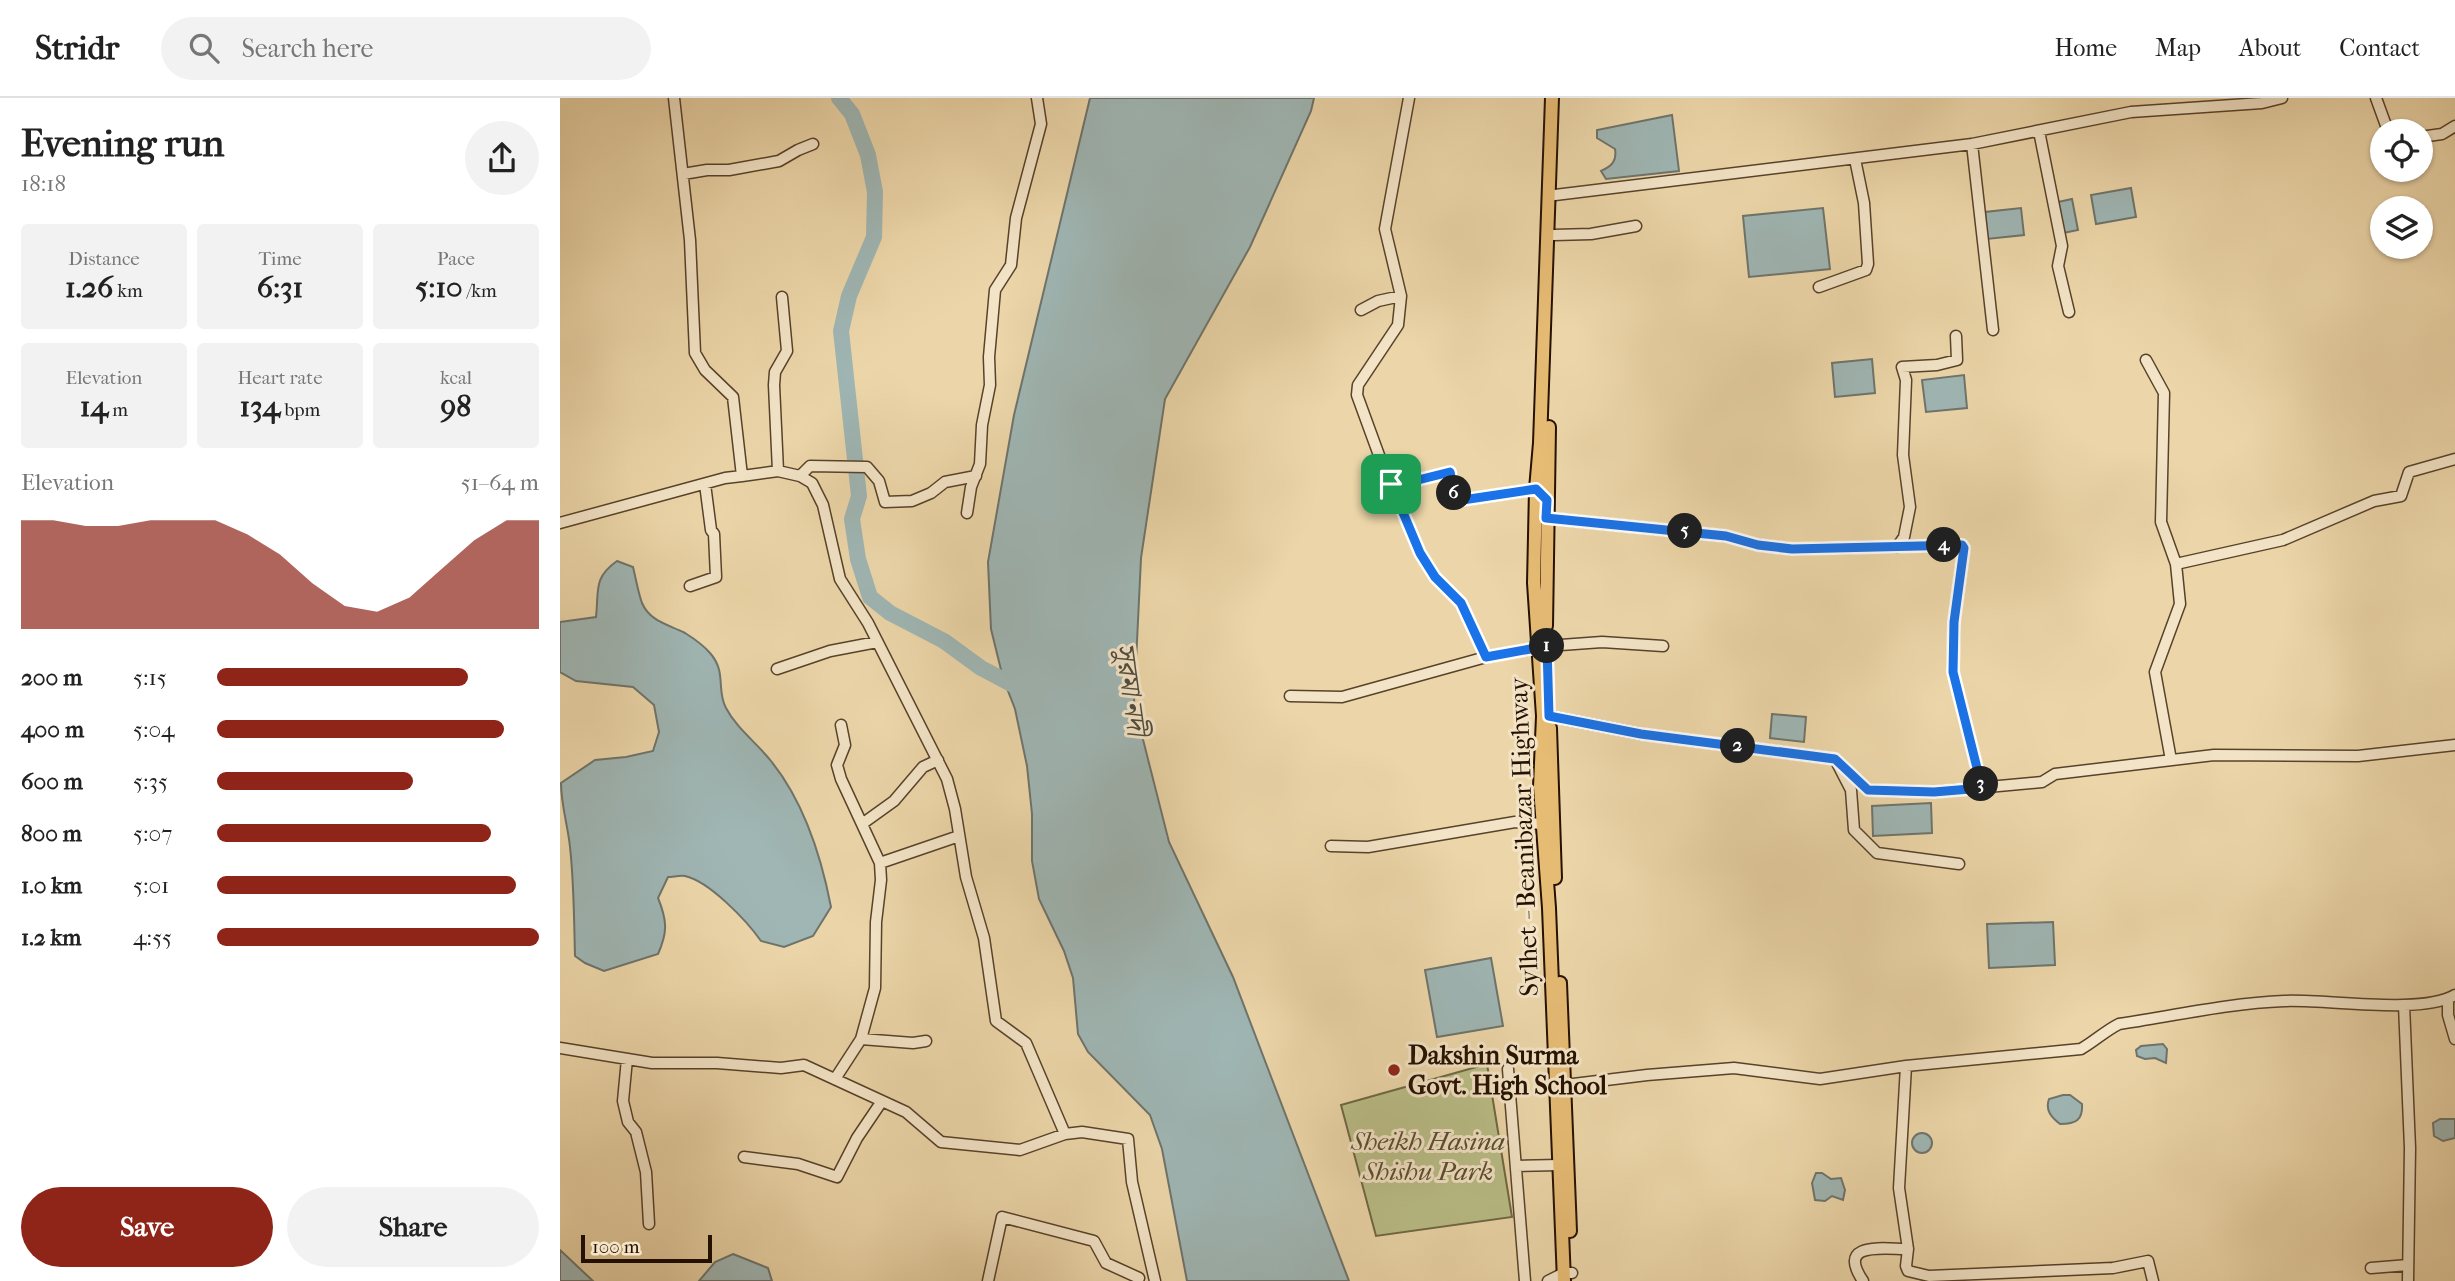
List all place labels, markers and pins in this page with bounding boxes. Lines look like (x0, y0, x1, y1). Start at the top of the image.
pin (1361, 454, 1421, 514)
pin: 6 (1436, 476, 1472, 510)
pin: 5 (1668, 514, 1702, 548)
pin: 4 (1926, 528, 1962, 562)
pin: 1 (1530, 628, 1564, 664)
pin: 2 (1720, 728, 1756, 764)
pin: 3 (1964, 766, 1998, 802)
place label: Dakshin Surma Govt. High School (1408, 1040, 1608, 1101)
marker: Dakshin Surma Govt. High School (1386, 1062, 1402, 1078)

